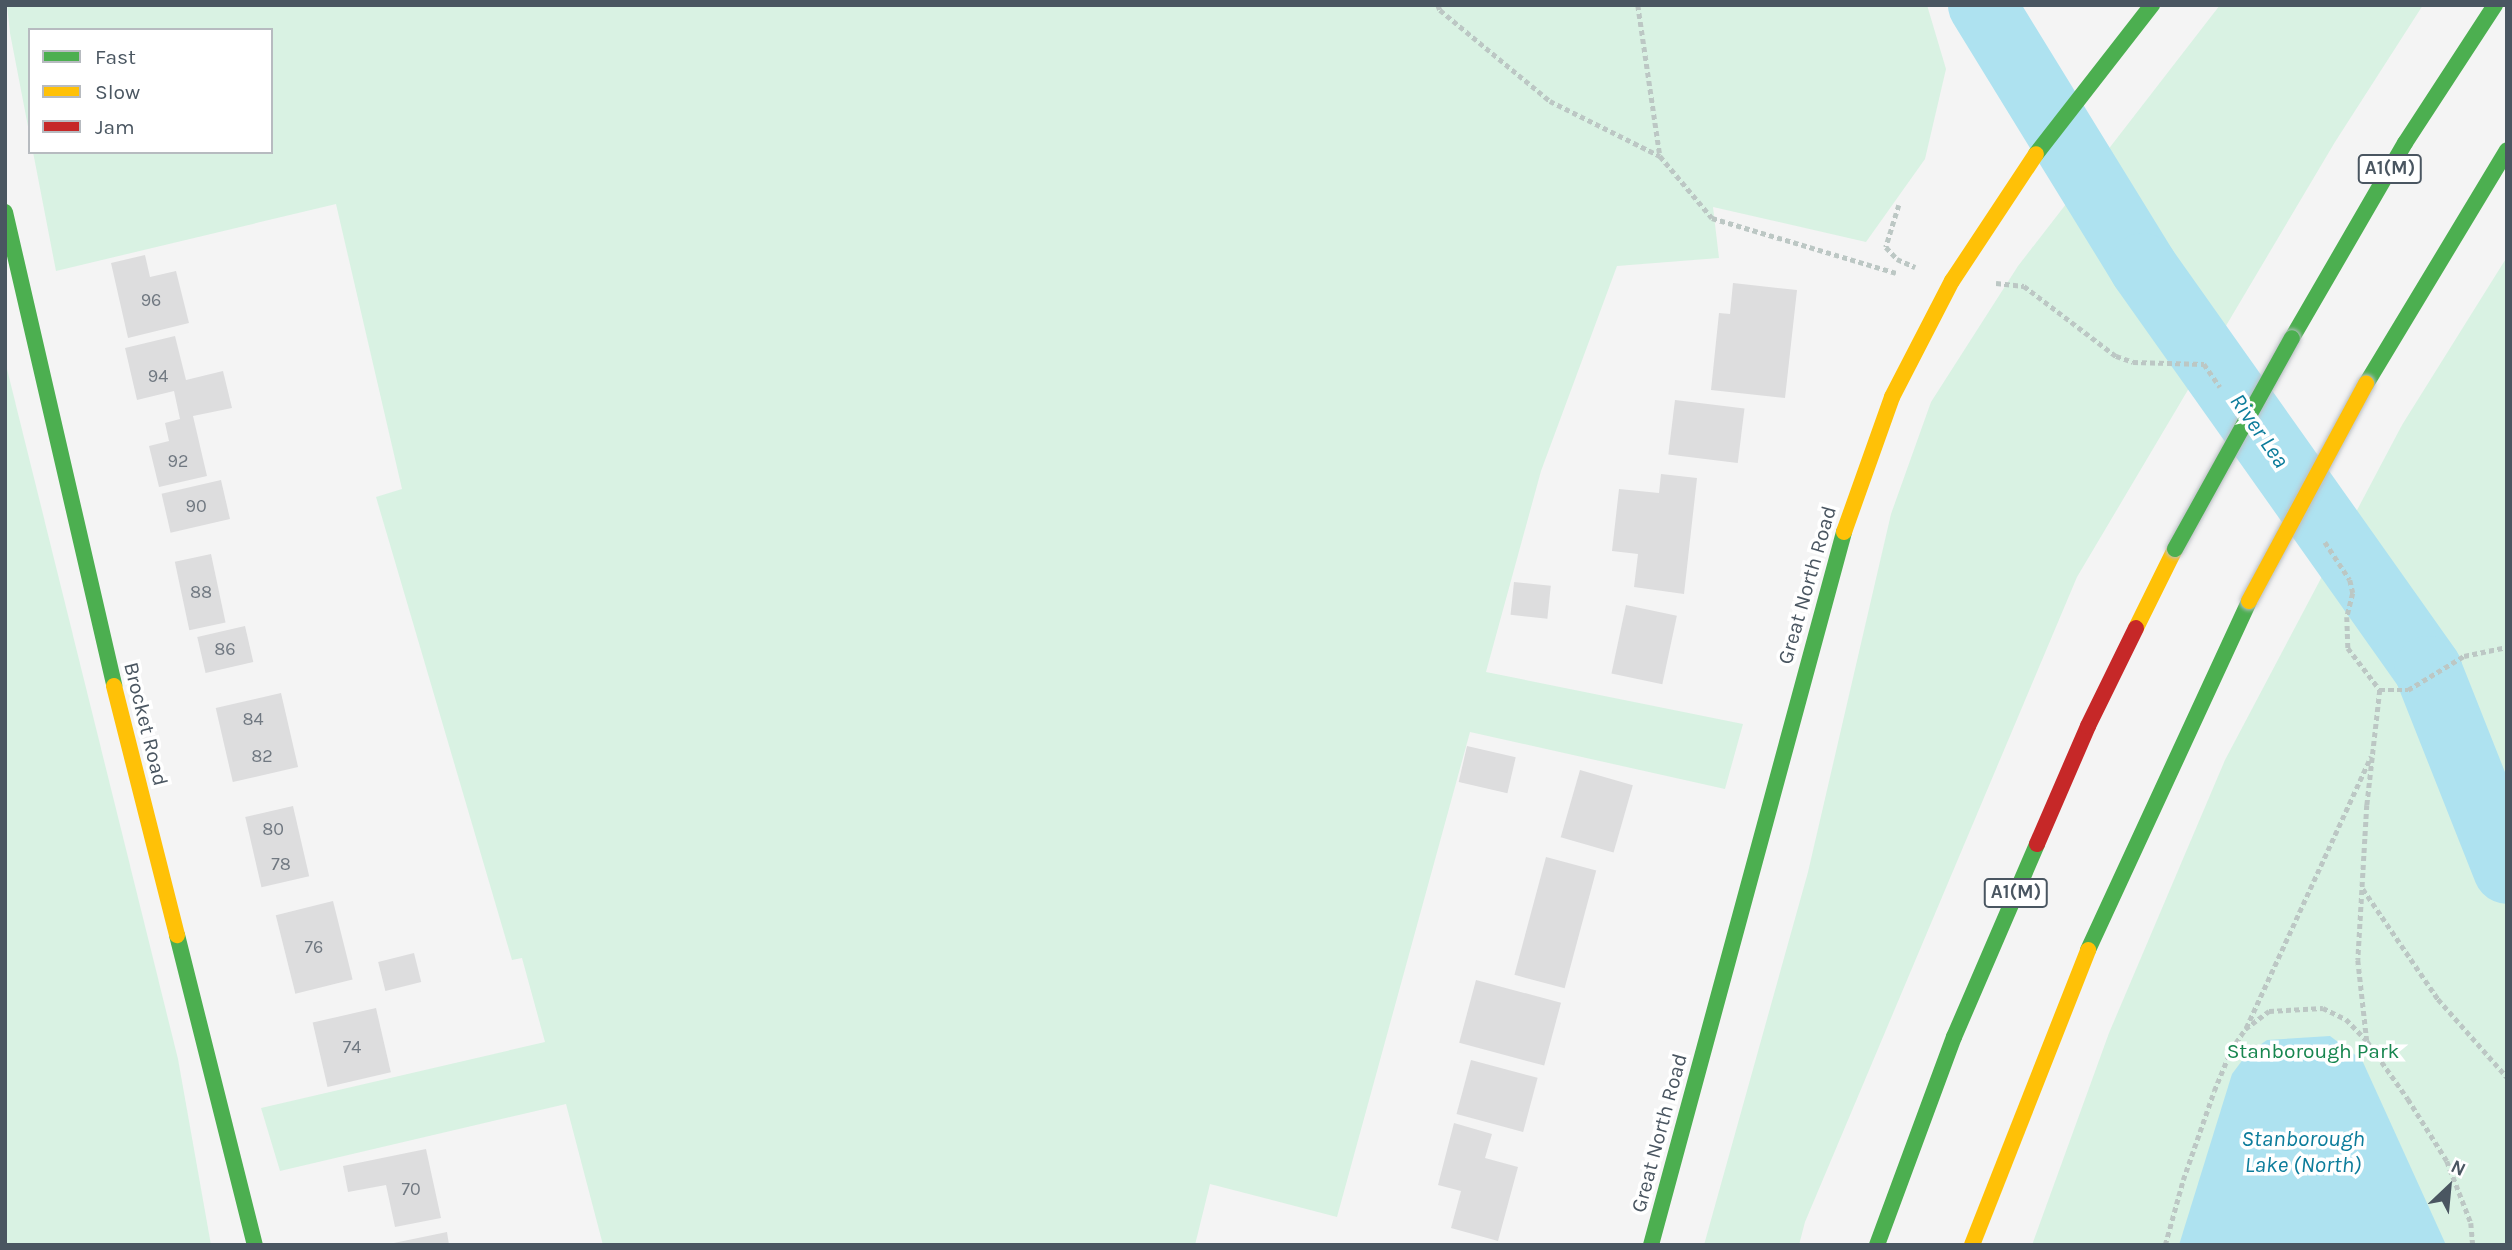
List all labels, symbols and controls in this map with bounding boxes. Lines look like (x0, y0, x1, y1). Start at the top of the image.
legend (28, 28, 273, 154)
text: Fast (95, 45, 136, 69)
text: Slow (95, 80, 140, 104)
text: Jam (95, 115, 135, 139)
road number: A1(M) (2357, 154, 2423, 184)
house number: 96 (141, 289, 161, 311)
house number: 94 (148, 365, 168, 387)
water label: River Lea (2223, 388, 2295, 474)
house number: 92 (168, 450, 188, 472)
house number: 90 (185, 495, 207, 517)
street label: Great North Road (1772, 503, 1842, 667)
house number: 88 (190, 581, 212, 603)
house number: 86 (214, 638, 236, 660)
street label: Brocket Road (118, 659, 174, 789)
house number: 84 (242, 708, 264, 730)
house number: 82 (251, 745, 273, 767)
house number: 80 (262, 818, 284, 840)
house number: 78 (271, 853, 291, 875)
road number: A1(M) (1983, 878, 2049, 908)
house number: 76 (305, 936, 323, 958)
house number: 74 (343, 1036, 361, 1058)
park label: Stanborough Park (2227, 1038, 2399, 1064)
street label: Great North Road (1626, 1051, 1692, 1215)
water label: Stanborough Lake (North) (2241, 1125, 2365, 1179)
north arrow (2414, 1152, 2484, 1222)
text: N (2447, 1155, 2469, 1181)
house number: 70 (401, 1178, 421, 1200)

